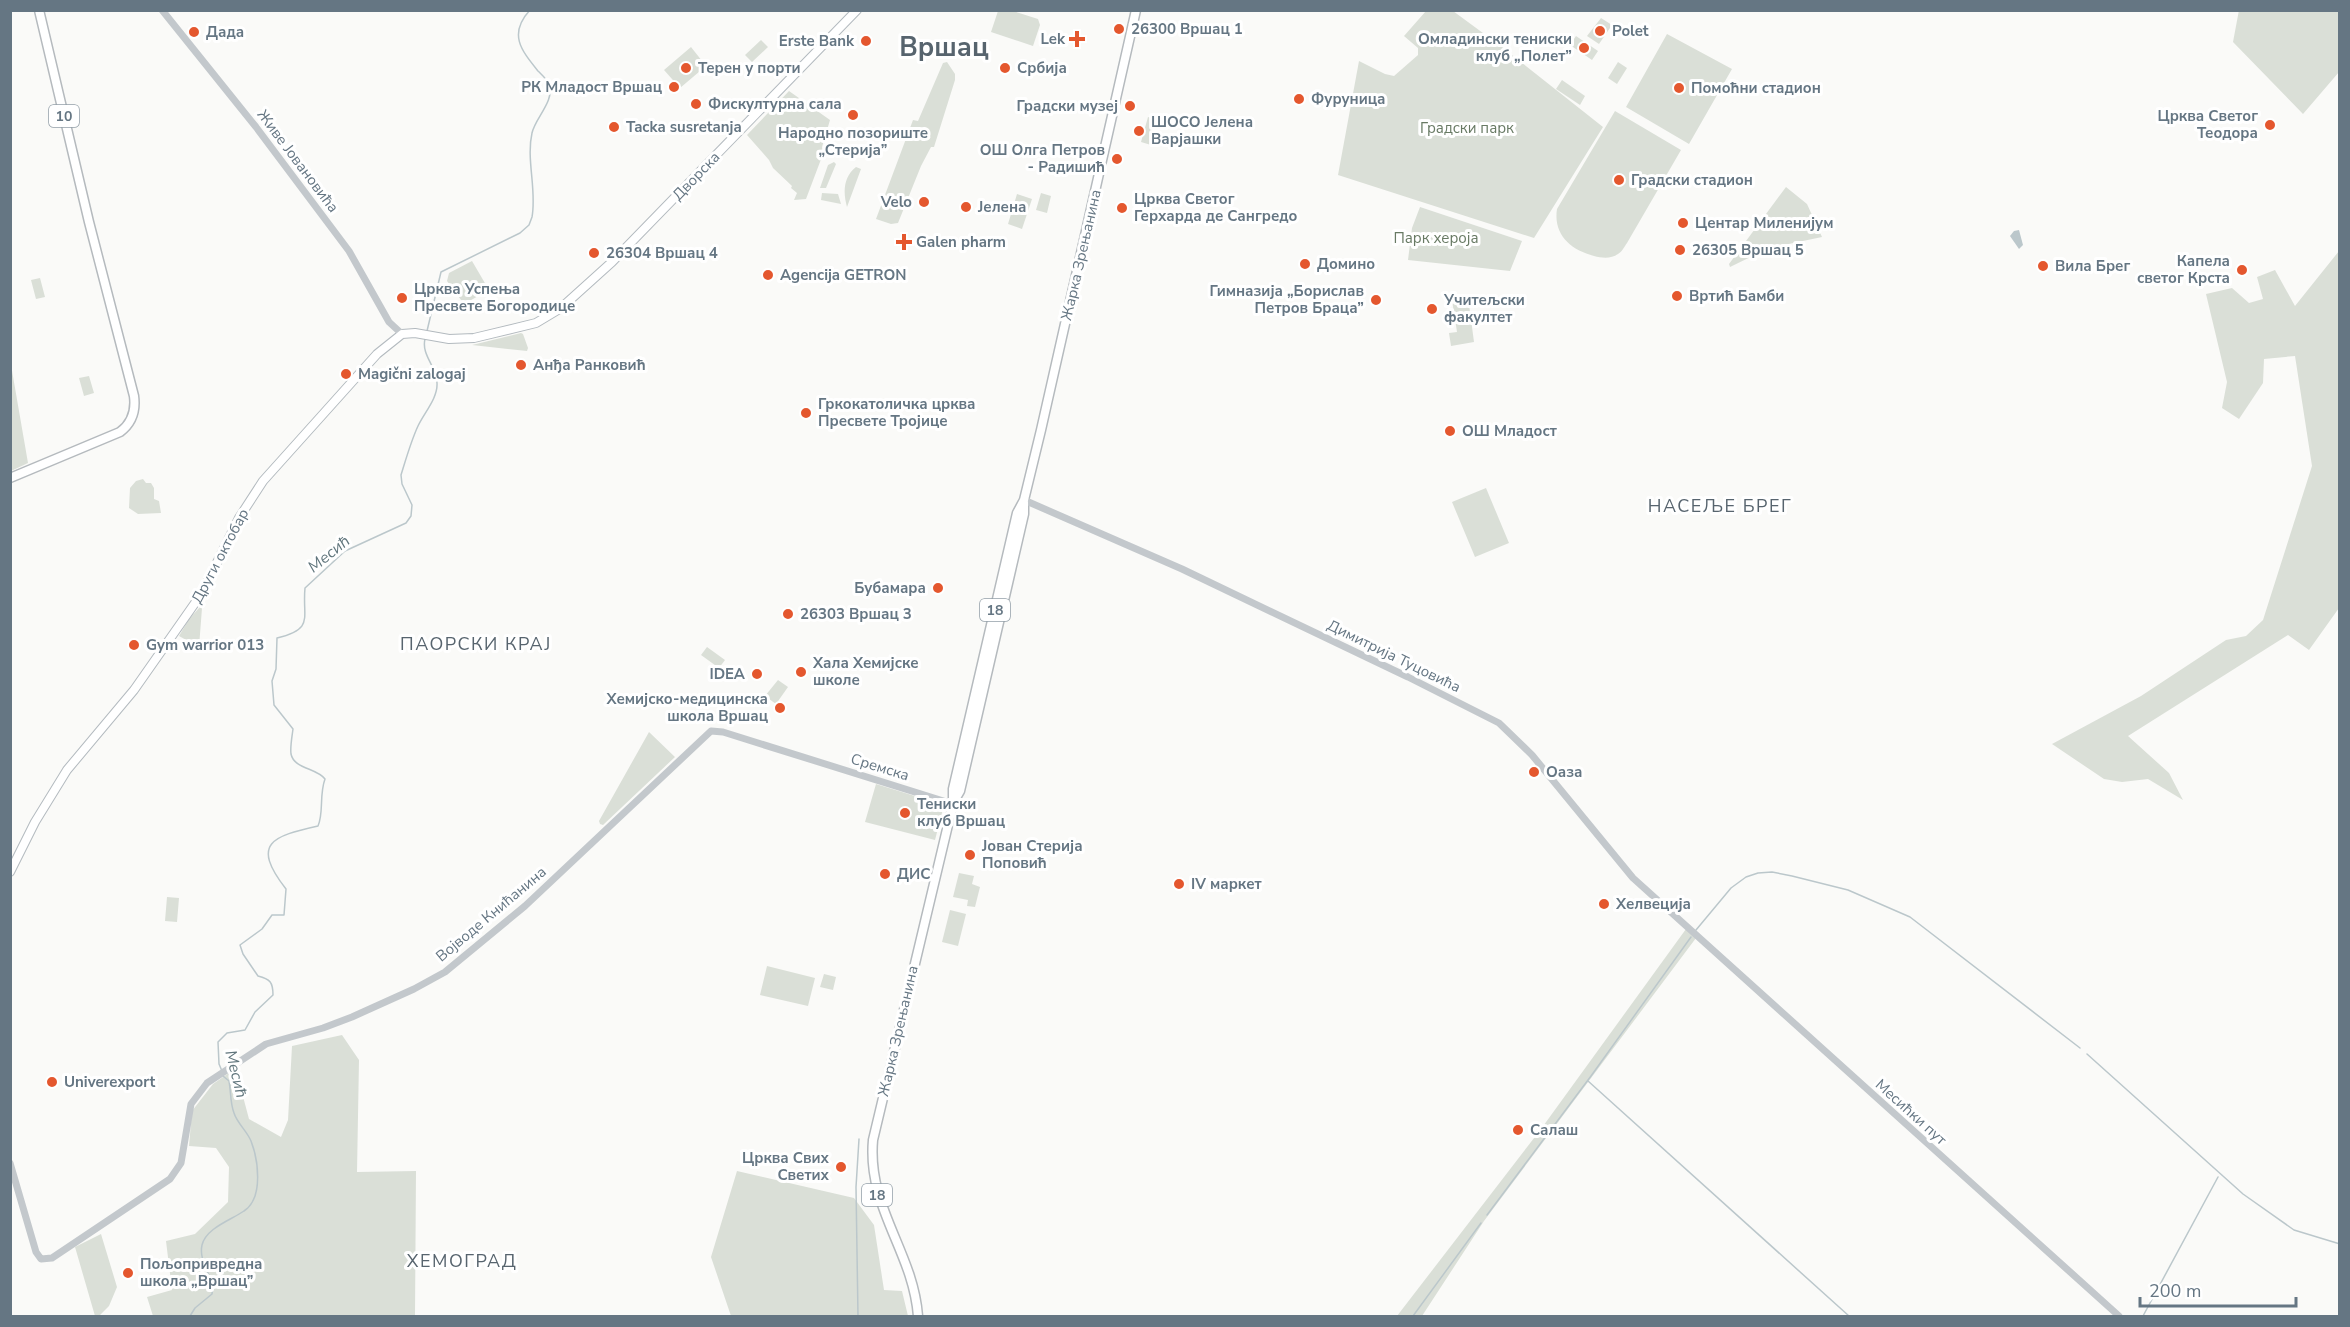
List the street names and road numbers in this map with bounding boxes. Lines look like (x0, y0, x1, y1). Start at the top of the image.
road number: 10 (49, 105, 79, 127)
street label: Живе Јовановића (253, 105, 343, 217)
street label: Дворска (668, 147, 724, 205)
street label: Жарка Зрењанина (1056, 188, 1106, 322)
street label: Други октобар (187, 505, 253, 607)
road number: 18 (980, 599, 1010, 621)
street label: Димитрија Туцовића (1324, 615, 1464, 697)
street label: Сремска (848, 749, 912, 785)
street label: Војводе Книћанина (432, 862, 550, 966)
street label: Жарка Зрењанина (873, 964, 923, 1098)
street label: Месићки пут (1871, 1075, 1951, 1150)
road number: 18 (862, 1184, 892, 1206)

